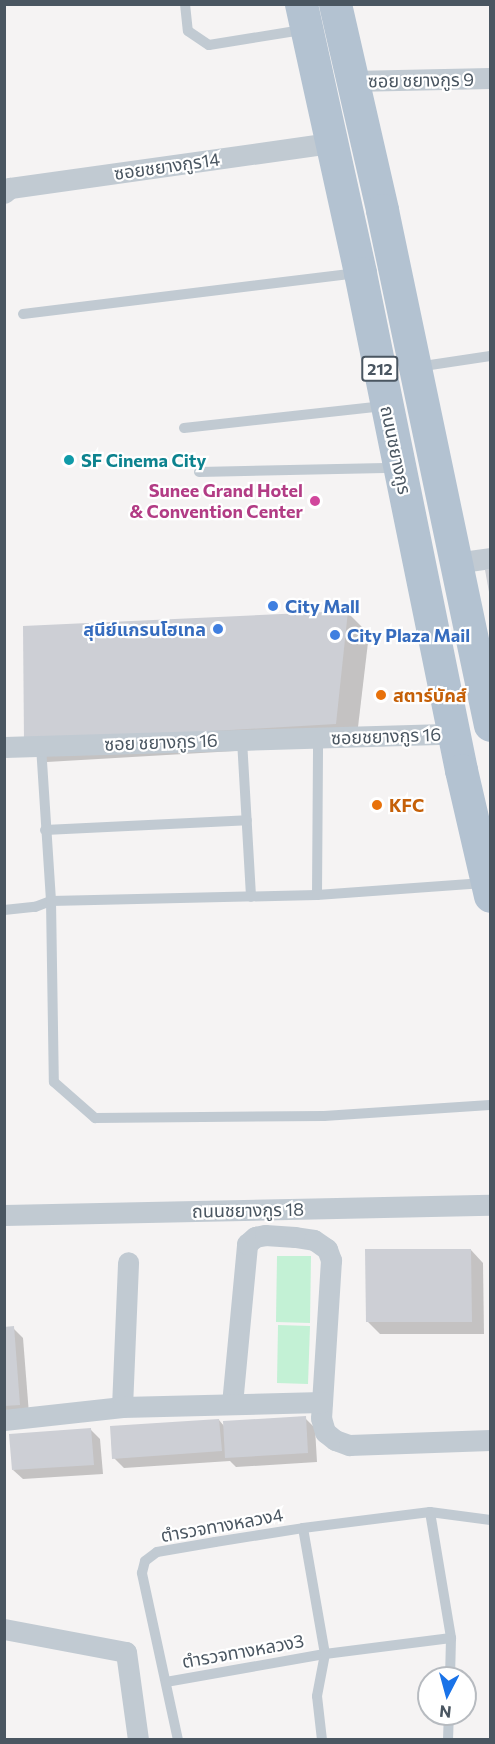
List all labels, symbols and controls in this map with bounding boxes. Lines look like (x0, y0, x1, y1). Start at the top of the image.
street label: ซอย ชยางกูร 9 (368, 68, 474, 92)
street label: ซอยชยางกูร14 (113, 148, 221, 184)
road number: 212 (360, 356, 400, 382)
street label: ถนนชยางกูร (376, 404, 416, 496)
place label: SF Cinema City (81, 449, 206, 471)
marker: SF Cinema City (62, 453, 76, 467)
place label: Sunee Grand Hotel & Convention Center (129, 480, 303, 522)
marker: Sunee Grand Hotel & Convention Center (308, 494, 322, 508)
place label: City Mall (285, 595, 360, 617)
marker: City Mall (266, 599, 280, 613)
place label: สุนีย์แกรนโฮเทล (83, 618, 206, 640)
marker: สุนีย์แกรนโฮเทล (211, 622, 225, 636)
place label: City Plaza Mail (347, 624, 470, 646)
marker: City Plaza Mail (328, 628, 342, 642)
place label: สตาร์บัคส์ (393, 684, 467, 706)
marker: สตาร์บัคส์ (374, 688, 388, 702)
street label: ซอยชยางกูร 16 (331, 723, 441, 749)
street label: ซอย ชยางกูร 16 (104, 729, 218, 755)
place label: KFC (389, 794, 424, 816)
marker: KFC (370, 798, 384, 812)
street label: ถนนชยางกูร 18 (192, 1198, 304, 1222)
street label: ตำรวจทางหลวง4 (159, 1504, 285, 1546)
street label: ตำรวจทางหลวง3 (180, 1630, 306, 1672)
north arrow (417, 1666, 477, 1726)
text: N (438, 1702, 452, 1722)

